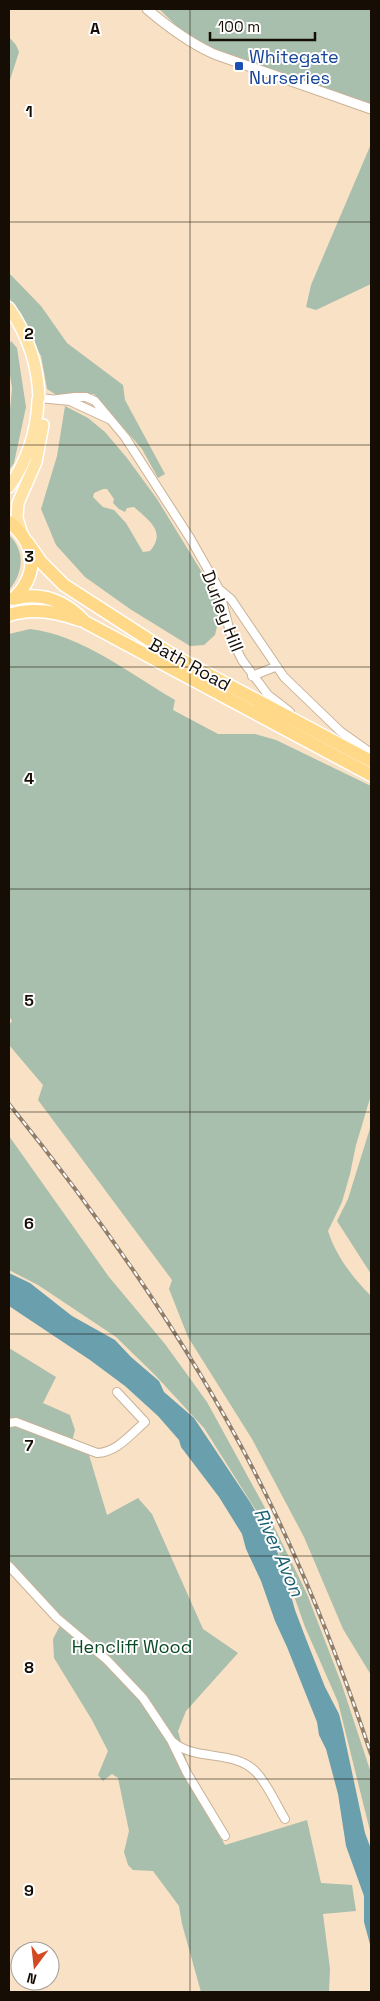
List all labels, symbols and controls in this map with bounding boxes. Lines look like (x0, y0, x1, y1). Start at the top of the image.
scale bar (210, 10, 315, 42)
text: 100 m (218, 17, 260, 36)
text: A (90, 18, 100, 39)
place label: Whitegate Nurseries (249, 45, 339, 89)
marker: Whitegate Nurseries (233, 60, 245, 72)
text: 1 (25, 101, 33, 122)
text: 2 (24, 323, 34, 344)
text: 3 (24, 546, 34, 567)
street label: Durley Hill (197, 567, 249, 655)
street label: Bath Road (145, 632, 235, 696)
text: 4 (24, 768, 34, 789)
text: 5 (24, 990, 34, 1011)
text: 6 (24, 1213, 34, 1234)
text: 7 (25, 1435, 34, 1456)
water label: River Avon (248, 1504, 310, 1601)
park label: Hencliff Wood (72, 1635, 192, 1658)
text: 8 (24, 1657, 34, 1678)
text: 9 (24, 1880, 34, 1901)
north arrow (10, 1941, 60, 1991)
text: N (25, 1969, 39, 1988)

